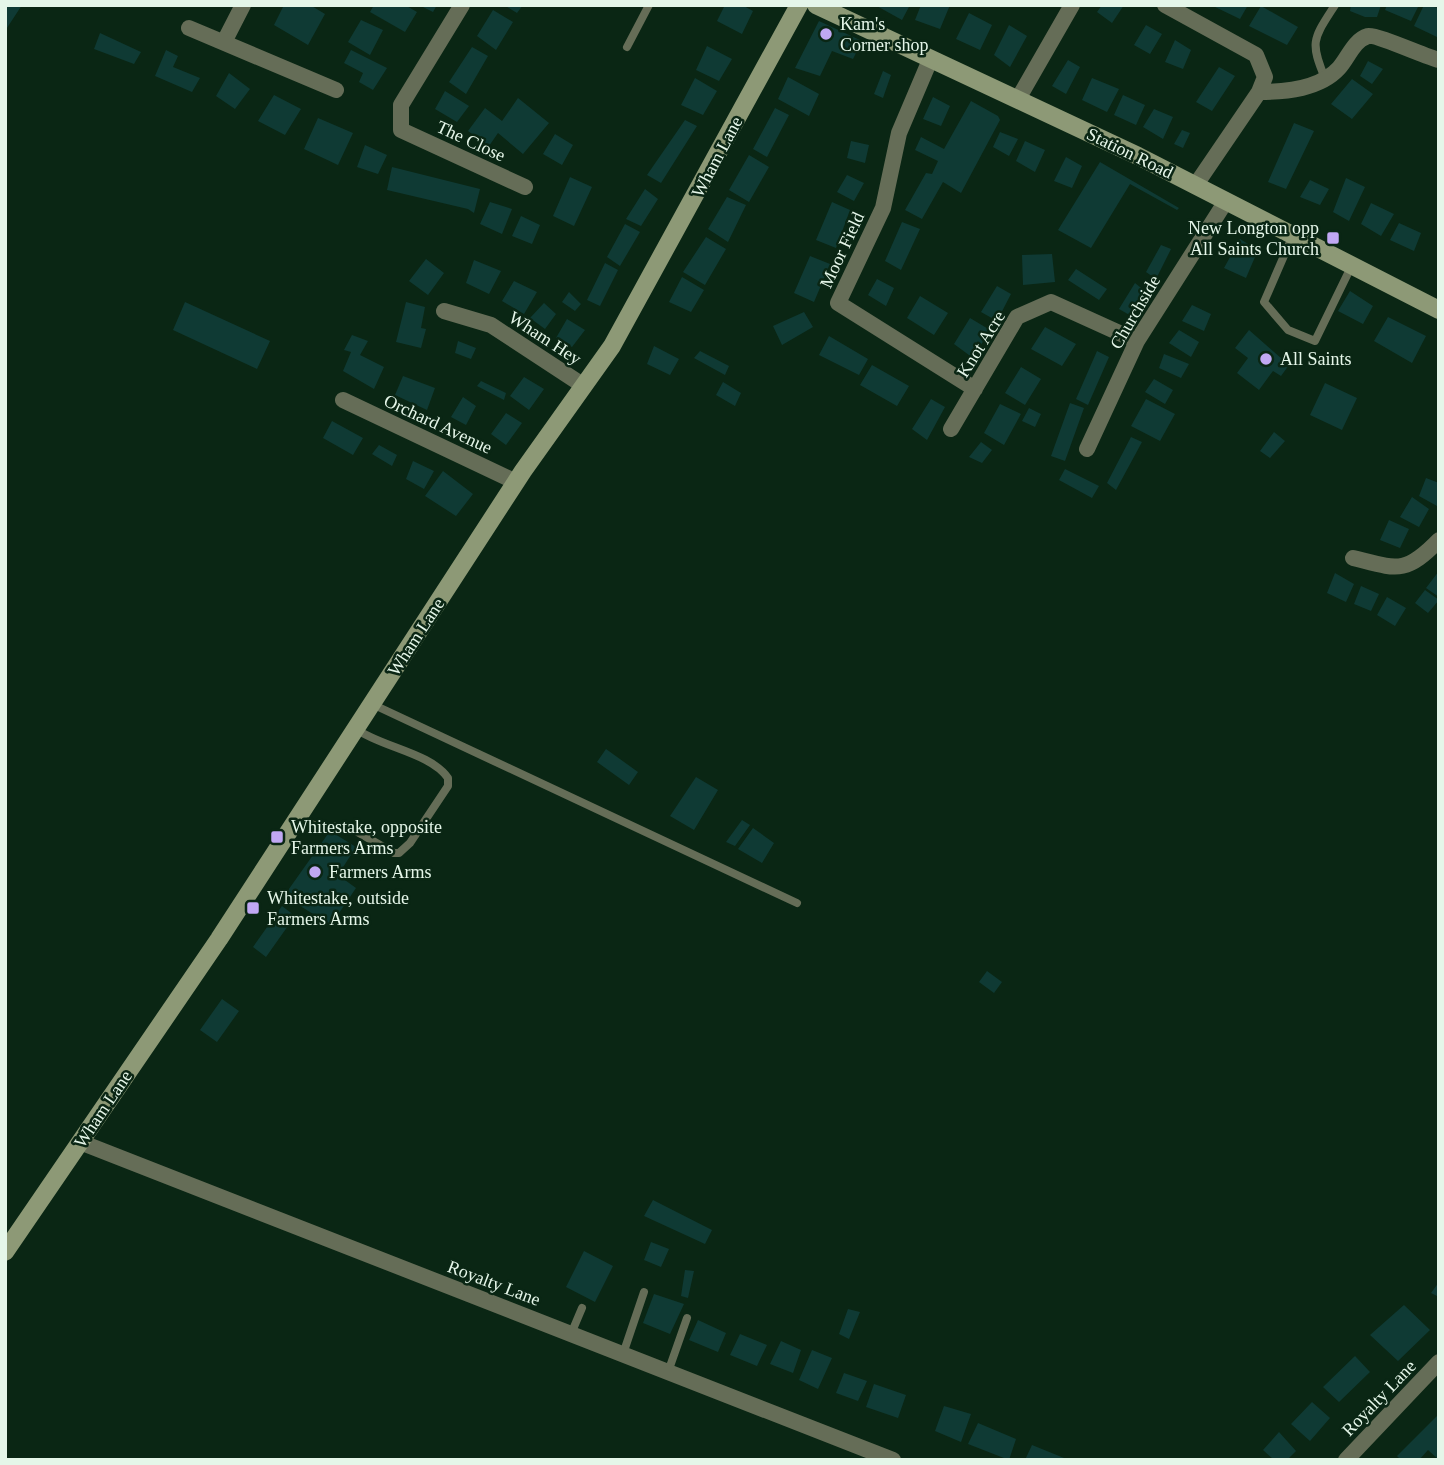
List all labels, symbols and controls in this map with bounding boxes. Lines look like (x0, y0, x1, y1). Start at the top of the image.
place label: Kam's Corner shop (840, 14, 929, 55)
marker: Kam's Corner shop (818, 26, 834, 42)
street label: Wham Lane (687, 113, 747, 201)
street label: The Close (433, 116, 509, 166)
street label: Station Road (1084, 124, 1176, 182)
street label: Moor Field (816, 209, 868, 291)
place label: New Longton opp All Saints Church (1188, 218, 1319, 259)
marker: New Longton opp All Saints Church (1325, 230, 1341, 246)
street label: Churchside (1106, 271, 1164, 353)
street label: Wham Hey (505, 307, 585, 369)
street label: Knot Acre (953, 307, 1009, 381)
place label: All Saints (1280, 349, 1352, 369)
marker: All Saints (1258, 351, 1274, 367)
street label: Orchard Avenue (381, 390, 495, 458)
street label: Wham Lane (384, 594, 448, 680)
place label: Whitestake, opposite Farmers Arms (291, 817, 442, 858)
marker: Whitestake, opposite Farmers Arms (269, 829, 285, 845)
place label: Farmers Arms (329, 862, 432, 882)
marker: Farmers Arms (307, 864, 323, 880)
place label: Whitestake, outside Farmers Arms (267, 888, 409, 929)
marker: Whitestake, outside Farmers Arms (245, 900, 261, 916)
street label: Wham Lane (70, 1067, 136, 1151)
street label: Royalty Lane (445, 1256, 543, 1310)
street label: Royalty Lane (1338, 1356, 1420, 1440)

